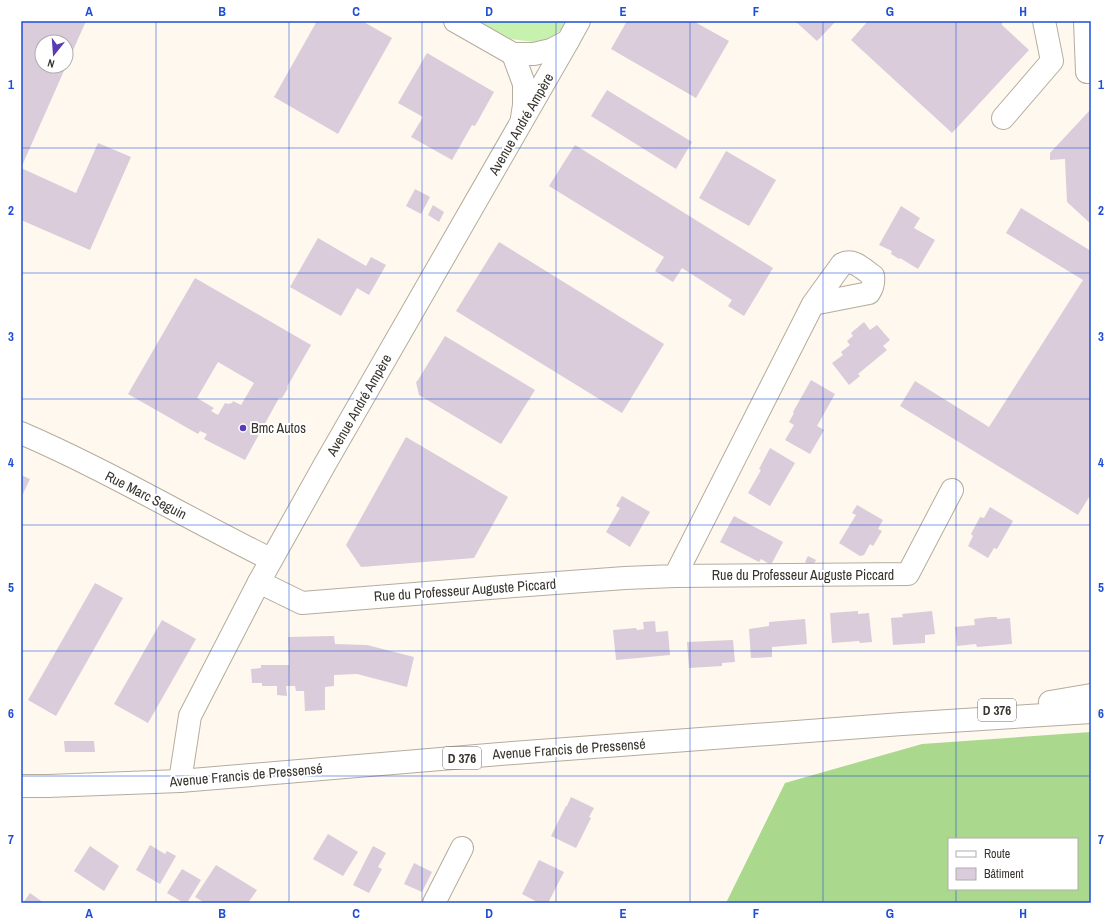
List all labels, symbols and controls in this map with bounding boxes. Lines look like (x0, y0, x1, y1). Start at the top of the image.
text: A (85, 3, 93, 20)
text: B (218, 3, 226, 20)
text: C (352, 3, 360, 20)
text: D (485, 3, 493, 20)
text: E (619, 3, 627, 20)
text: F (753, 3, 760, 20)
text: G (886, 3, 894, 20)
text: H (1019, 3, 1027, 20)
north arrow (34, 34, 74, 74)
text: N (46, 56, 56, 71)
street label: Avenue André Ampère (484, 70, 557, 179)
text: 1 (8, 76, 14, 93)
text: 1 (1098, 76, 1104, 93)
text: 2 (8, 202, 14, 219)
text: 2 (1098, 202, 1104, 219)
text: 3 (8, 328, 14, 345)
text: 3 (1098, 328, 1104, 345)
street label: Avenue André Ampère (322, 351, 395, 460)
place label: Bmc Autos (251, 419, 306, 437)
marker: Bmc Autos (238, 423, 248, 433)
text: 4 (8, 454, 14, 471)
text: 4 (1098, 454, 1104, 471)
street label: Rue Marc Seguin (102, 467, 190, 523)
street label: Rue du Professeur Auguste Piccard (712, 566, 894, 584)
street label: Rue du Professeur Auguste Piccard (373, 575, 557, 605)
text: 5 (8, 579, 14, 596)
text: 5 (1098, 579, 1104, 596)
road number: D 376 (978, 699, 1016, 721)
text: 6 (8, 705, 14, 722)
text: 6 (1098, 705, 1104, 722)
street label: Avenue Francis de Pressensé (491, 735, 646, 763)
road number: D 376 (443, 747, 481, 769)
street label: Avenue Francis de Pressensé (168, 759, 323, 791)
text: 7 (8, 831, 14, 848)
text: 7 (1098, 831, 1104, 848)
legend (948, 838, 1078, 890)
text: Route (984, 846, 1010, 862)
text: Bâtiment (984, 866, 1024, 882)
text: A (85, 905, 93, 922)
text: B (218, 905, 226, 922)
text: C (352, 905, 360, 922)
text: D (485, 905, 493, 922)
text: E (619, 905, 627, 922)
text: F (753, 905, 760, 922)
text: G (886, 905, 894, 922)
text: H (1019, 905, 1027, 922)

